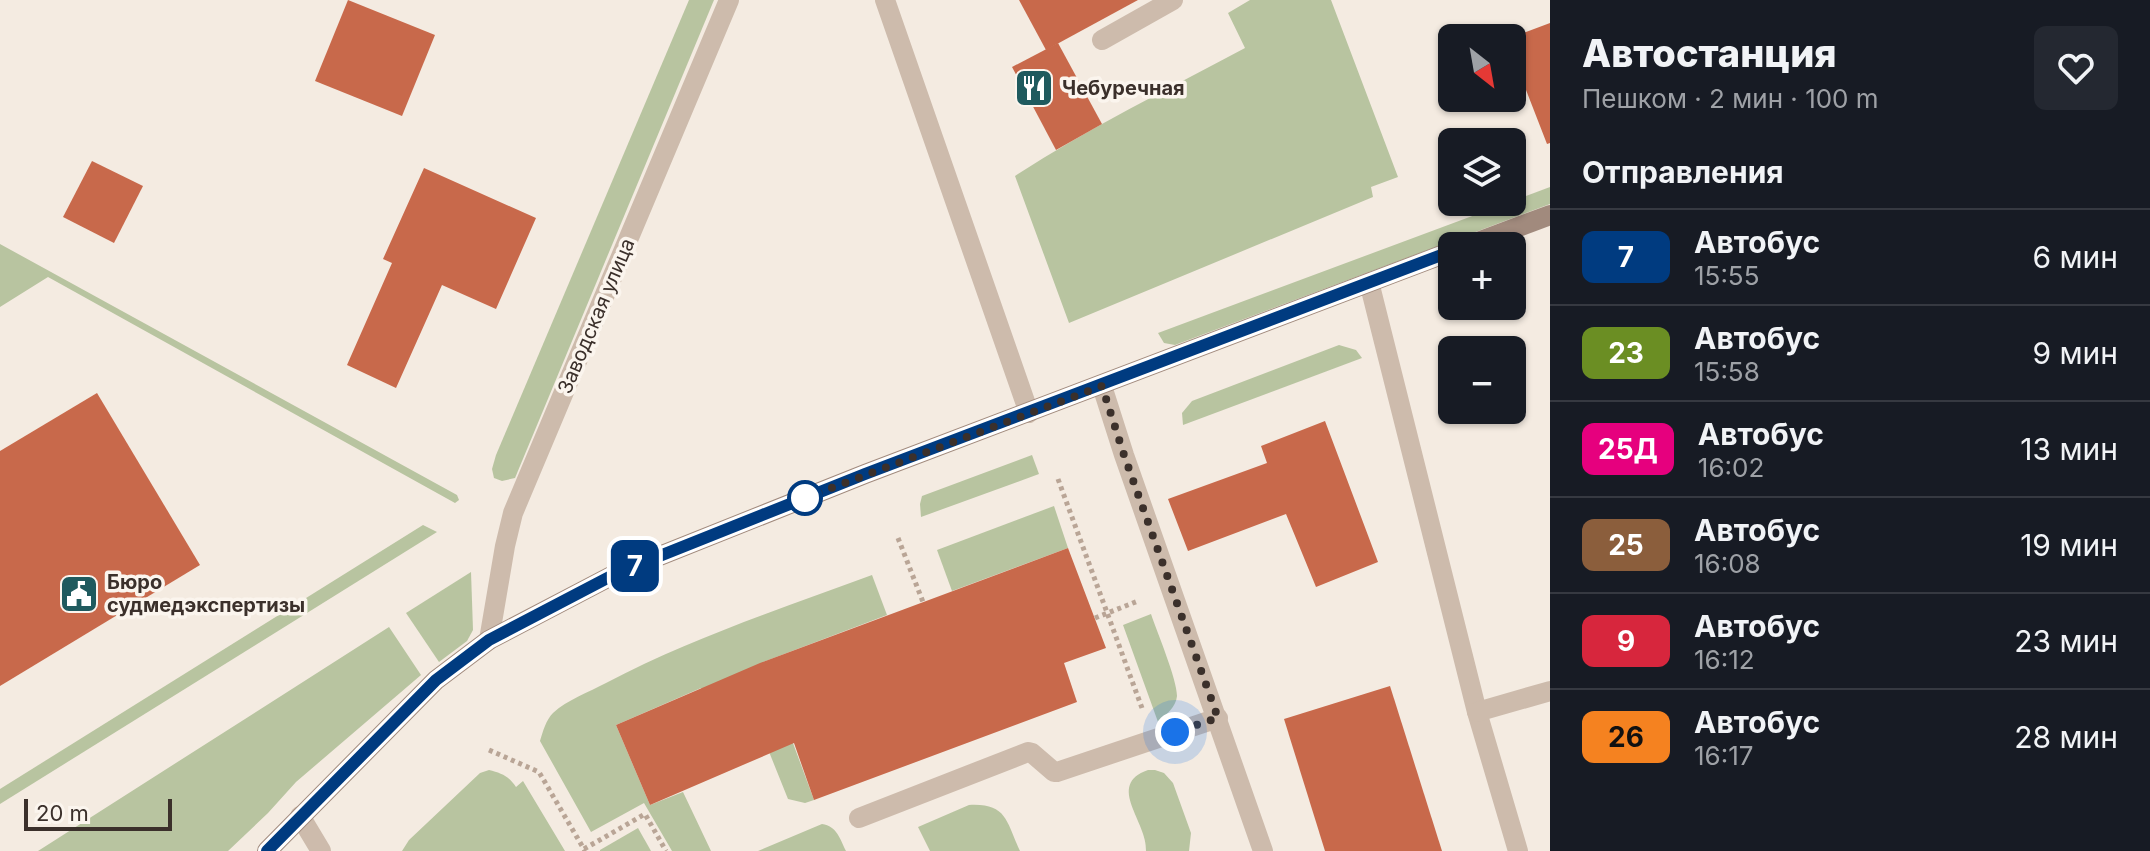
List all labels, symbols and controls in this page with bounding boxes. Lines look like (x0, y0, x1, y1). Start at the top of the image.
north arrow (1438, 24, 1526, 112)
map controls (1438, 24, 1526, 424)
button: heart (2034, 26, 2118, 110)
text: Автостанция (1582, 30, 1837, 76)
restaurant icon: Чебуречная (1013, 67, 1055, 109)
place label: Чебуречная (1062, 76, 1185, 100)
text: Пешком · 2 мин · 100 m (1582, 83, 1879, 114)
button: layers (1438, 128, 1526, 216)
text: Отправления (1582, 154, 1784, 190)
text: Автобус (1694, 224, 1820, 260)
button: + (1438, 232, 1526, 320)
street label: Заводская улица (552, 235, 640, 397)
text: 6 мин (2032, 239, 2118, 275)
text: 7 (1618, 240, 1634, 274)
text: 15:55 (1694, 260, 1759, 291)
text: Автобус (1694, 320, 1820, 356)
text: 9 мин (2032, 335, 2118, 371)
button: − (1438, 336, 1526, 424)
text: 23 (1608, 336, 1644, 370)
text: 15:58 (1694, 356, 1760, 387)
text: Автобус (1698, 416, 1824, 452)
text: 13 мин (2020, 431, 2118, 467)
text: 25Д (1598, 432, 1658, 466)
text: 16:02 (1698, 452, 1764, 483)
unlabelled marker (788, 481, 822, 515)
text: Автобус (1694, 512, 1820, 548)
text: 19 мин (2020, 527, 2118, 563)
text: 25 (1608, 528, 1644, 562)
line badge: 7 (609, 540, 661, 592)
text: 16:08 (1694, 548, 1761, 579)
text: 7 (627, 549, 643, 583)
place label: Бюро судмедэкспертизы (107, 570, 305, 617)
public building icon: Бюро судмедэкспертизы (58, 573, 100, 615)
text: Автобус (1694, 608, 1820, 644)
text: 23 мин (2014, 623, 2118, 659)
text: 9 (1617, 624, 1635, 658)
text: 16:12 (1694, 644, 1755, 675)
text: Автобус (1694, 704, 1820, 740)
your location (1155, 712, 1195, 752)
text: 28 мин (2014, 719, 2118, 755)
text: 26 (1608, 720, 1644, 754)
text: 16:17 (1694, 740, 1753, 771)
scale bar (24, 795, 172, 831)
text: 20 m (36, 800, 89, 826)

